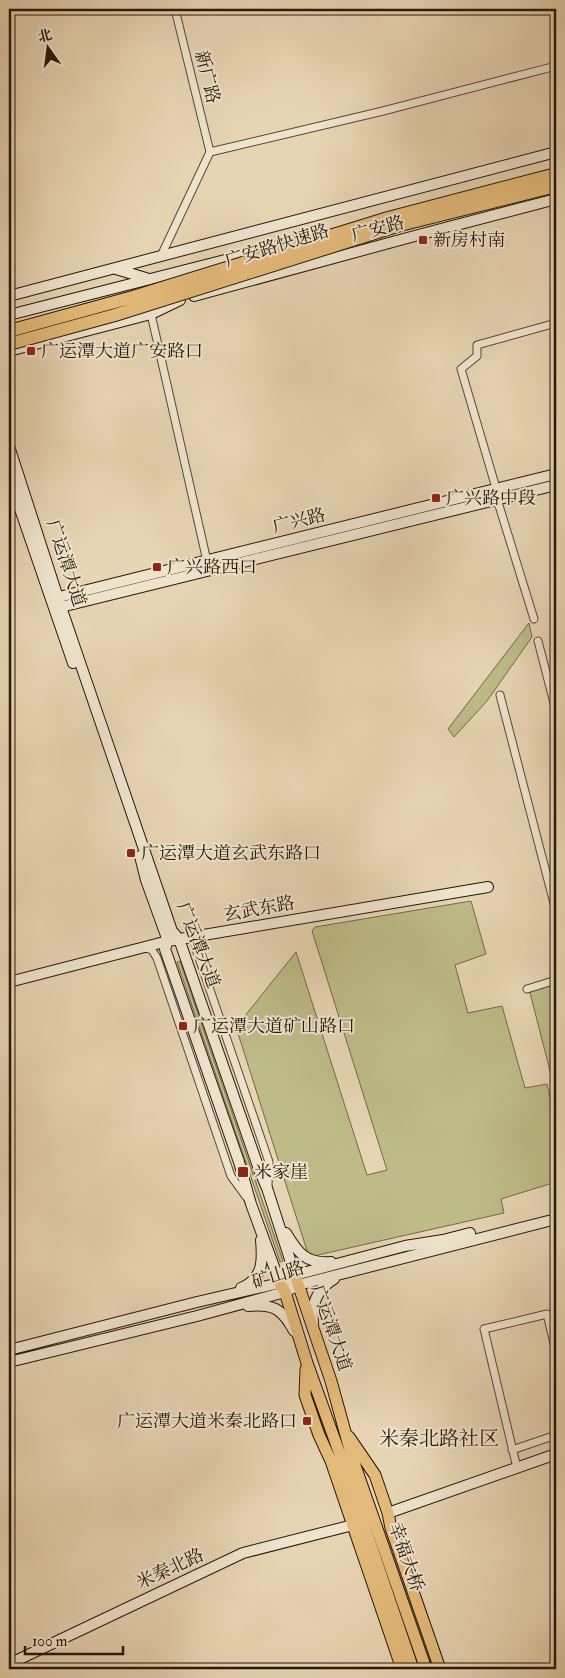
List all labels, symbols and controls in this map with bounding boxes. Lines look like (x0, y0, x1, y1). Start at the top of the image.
north arrow (22, 22, 72, 72)
text: 北 (36, 26, 54, 46)
street label: 新广路 (189, 48, 225, 106)
street label: 广安路 (349, 211, 407, 247)
street label: 广安路快速路 (222, 219, 332, 273)
place label: 新房村南 (433, 229, 505, 252)
marker: 新房村南 (417, 234, 429, 246)
place label: 广运潭大道广安路口 (41, 340, 203, 363)
marker: 广运潭大道广安路口 (25, 345, 37, 357)
place label: 广兴路中段 (446, 487, 536, 510)
marker: 广兴路中段 (430, 492, 442, 504)
street label: 广兴路 (270, 503, 328, 539)
street label: 广运潭大道 (41, 517, 91, 609)
place label: 广兴路西口 (167, 556, 257, 579)
marker: 广兴路西口 (151, 561, 163, 573)
place label: 广运潭大道玄武东路口 (141, 842, 321, 865)
marker: 广运潭大道玄武东路口 (125, 847, 137, 859)
street label: 玄武东路 (222, 891, 296, 927)
street label: 广运潭大道 (171, 899, 225, 991)
place label: 广运潭大道矿山路口 (193, 1015, 355, 1038)
marker: 广运潭大道矿山路口 (177, 1020, 189, 1032)
place label: 米家崖 (254, 1161, 308, 1184)
marker: 米家崖 (236, 1165, 250, 1179)
street label: 矿山路 (249, 1256, 307, 1294)
street label: 广运潭大道 (305, 1282, 357, 1374)
place label: 广运潭大道米秦北路口 (117, 1410, 297, 1433)
marker: 广运潭大道米秦北路口 (301, 1415, 313, 1427)
district label: 米秦北路社区 (379, 1426, 499, 1451)
street label: 幸福大桥 (383, 1519, 429, 1595)
street label: 米秦北路 (133, 1543, 207, 1595)
scale bar (25, 1623, 122, 1655)
text: 100 m (32, 1632, 68, 1651)

